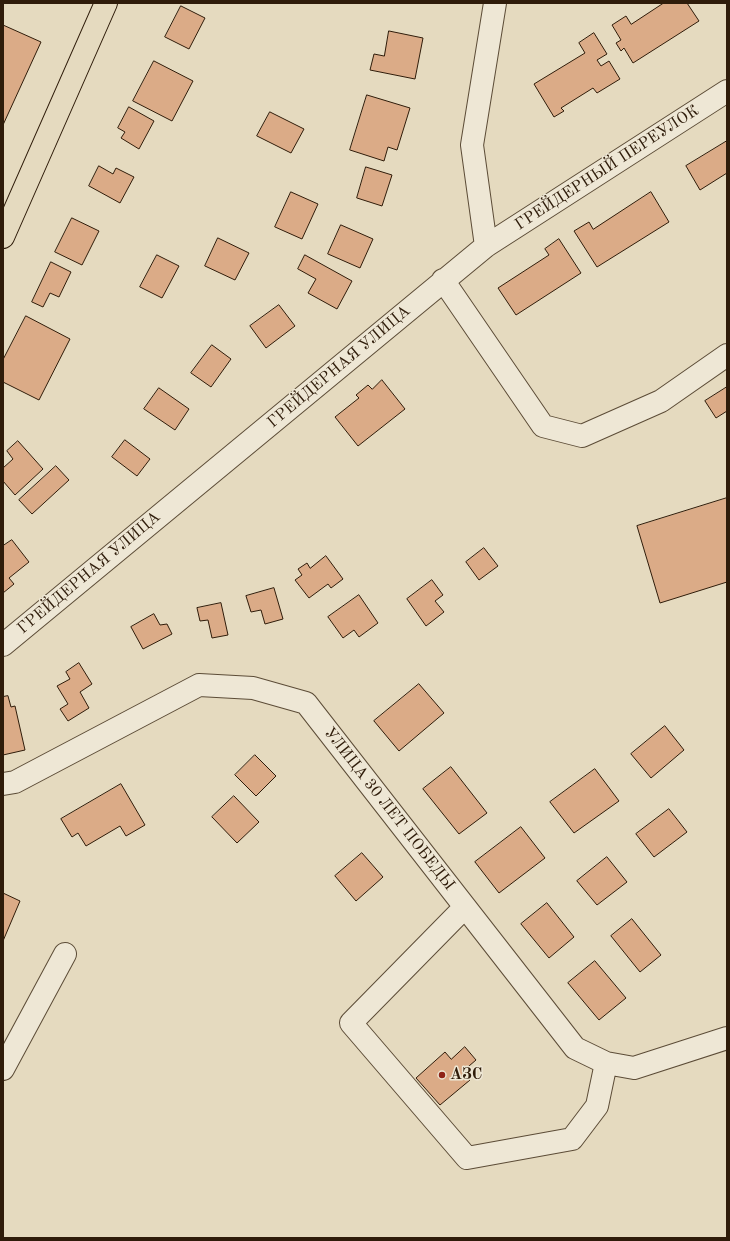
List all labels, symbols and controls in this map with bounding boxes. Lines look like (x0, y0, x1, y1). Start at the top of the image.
street label: ГРЕЙДЕРНЫЙ ПЕРЕУЛОК (511, 101, 703, 235)
street label: ГРЕЙДЕРНАЯ УЛИЦА (264, 302, 414, 432)
street label: ГРЕЙДЕРНАЯ УЛИЦА (14, 508, 164, 638)
street label: УЛИЦА 30 ЛЕТ ПОБЕДЫ (319, 724, 459, 894)
place label: АЗС (450, 1065, 482, 1085)
marker: АЗС (437, 1070, 447, 1080)

